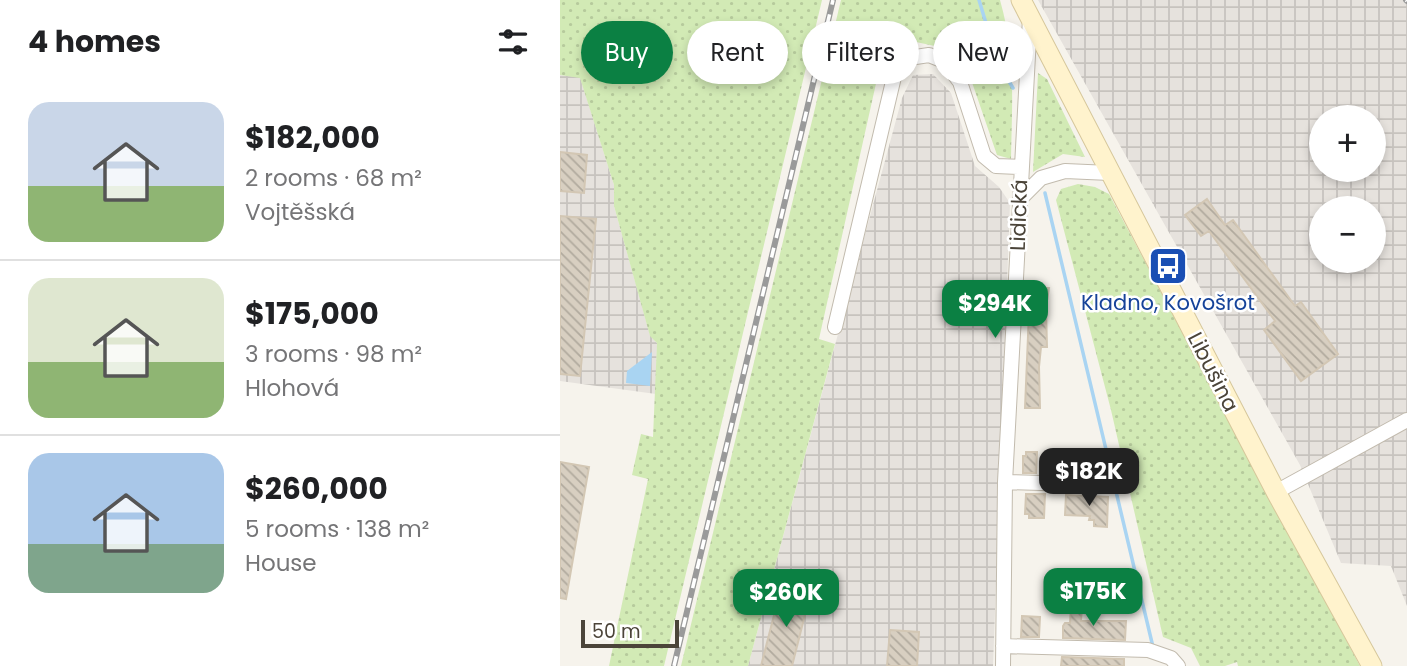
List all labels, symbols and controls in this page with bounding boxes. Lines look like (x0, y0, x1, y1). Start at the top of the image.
text: 4 homes (28, 20, 161, 63)
chip: Buy (581, 21, 673, 84)
chip: Rent (687, 21, 788, 84)
chip: Filters (802, 21, 919, 84)
chip: New (933, 21, 1033, 84)
icon: filters (494, 23, 532, 61)
map controls (1309, 105, 1386, 273)
button: + (1309, 105, 1386, 182)
text: $182,000 (245, 116, 380, 159)
icon: home (84, 130, 168, 214)
text: 2 rooms · 68 m² (245, 162, 422, 194)
street label: Lidická (1003, 179, 1034, 251)
text: Vojtěšská (245, 196, 355, 228)
button: − (1309, 196, 1386, 273)
bus stop icon: Kladno, Kovošrot (1147, 245, 1189, 287)
pin: $294K (946, 280, 1044, 340)
text: $294K (958, 287, 1032, 319)
place label: Kladno, Kovošrot (1081, 288, 1255, 317)
text: $175,000 (245, 292, 379, 335)
icon: home (84, 306, 168, 390)
street label: Libušina (1181, 327, 1246, 417)
text: 3 rooms · 98 m² (245, 338, 422, 370)
text: Hlohová (245, 372, 339, 404)
pin: $182K (1040, 448, 1138, 508)
text: $182K (1055, 455, 1123, 487)
text: $260,000 (245, 467, 388, 510)
icon: home (84, 481, 168, 565)
text: 5 rooms · 138 m² (245, 513, 429, 545)
text: House (245, 547, 317, 579)
pin: $175K (1044, 568, 1142, 628)
pin: $260K (737, 570, 835, 629)
text: $175K (1059, 575, 1127, 607)
text: $260K (749, 576, 823, 608)
scale bar (581, 617, 679, 649)
text: 50 m (592, 618, 641, 645)

